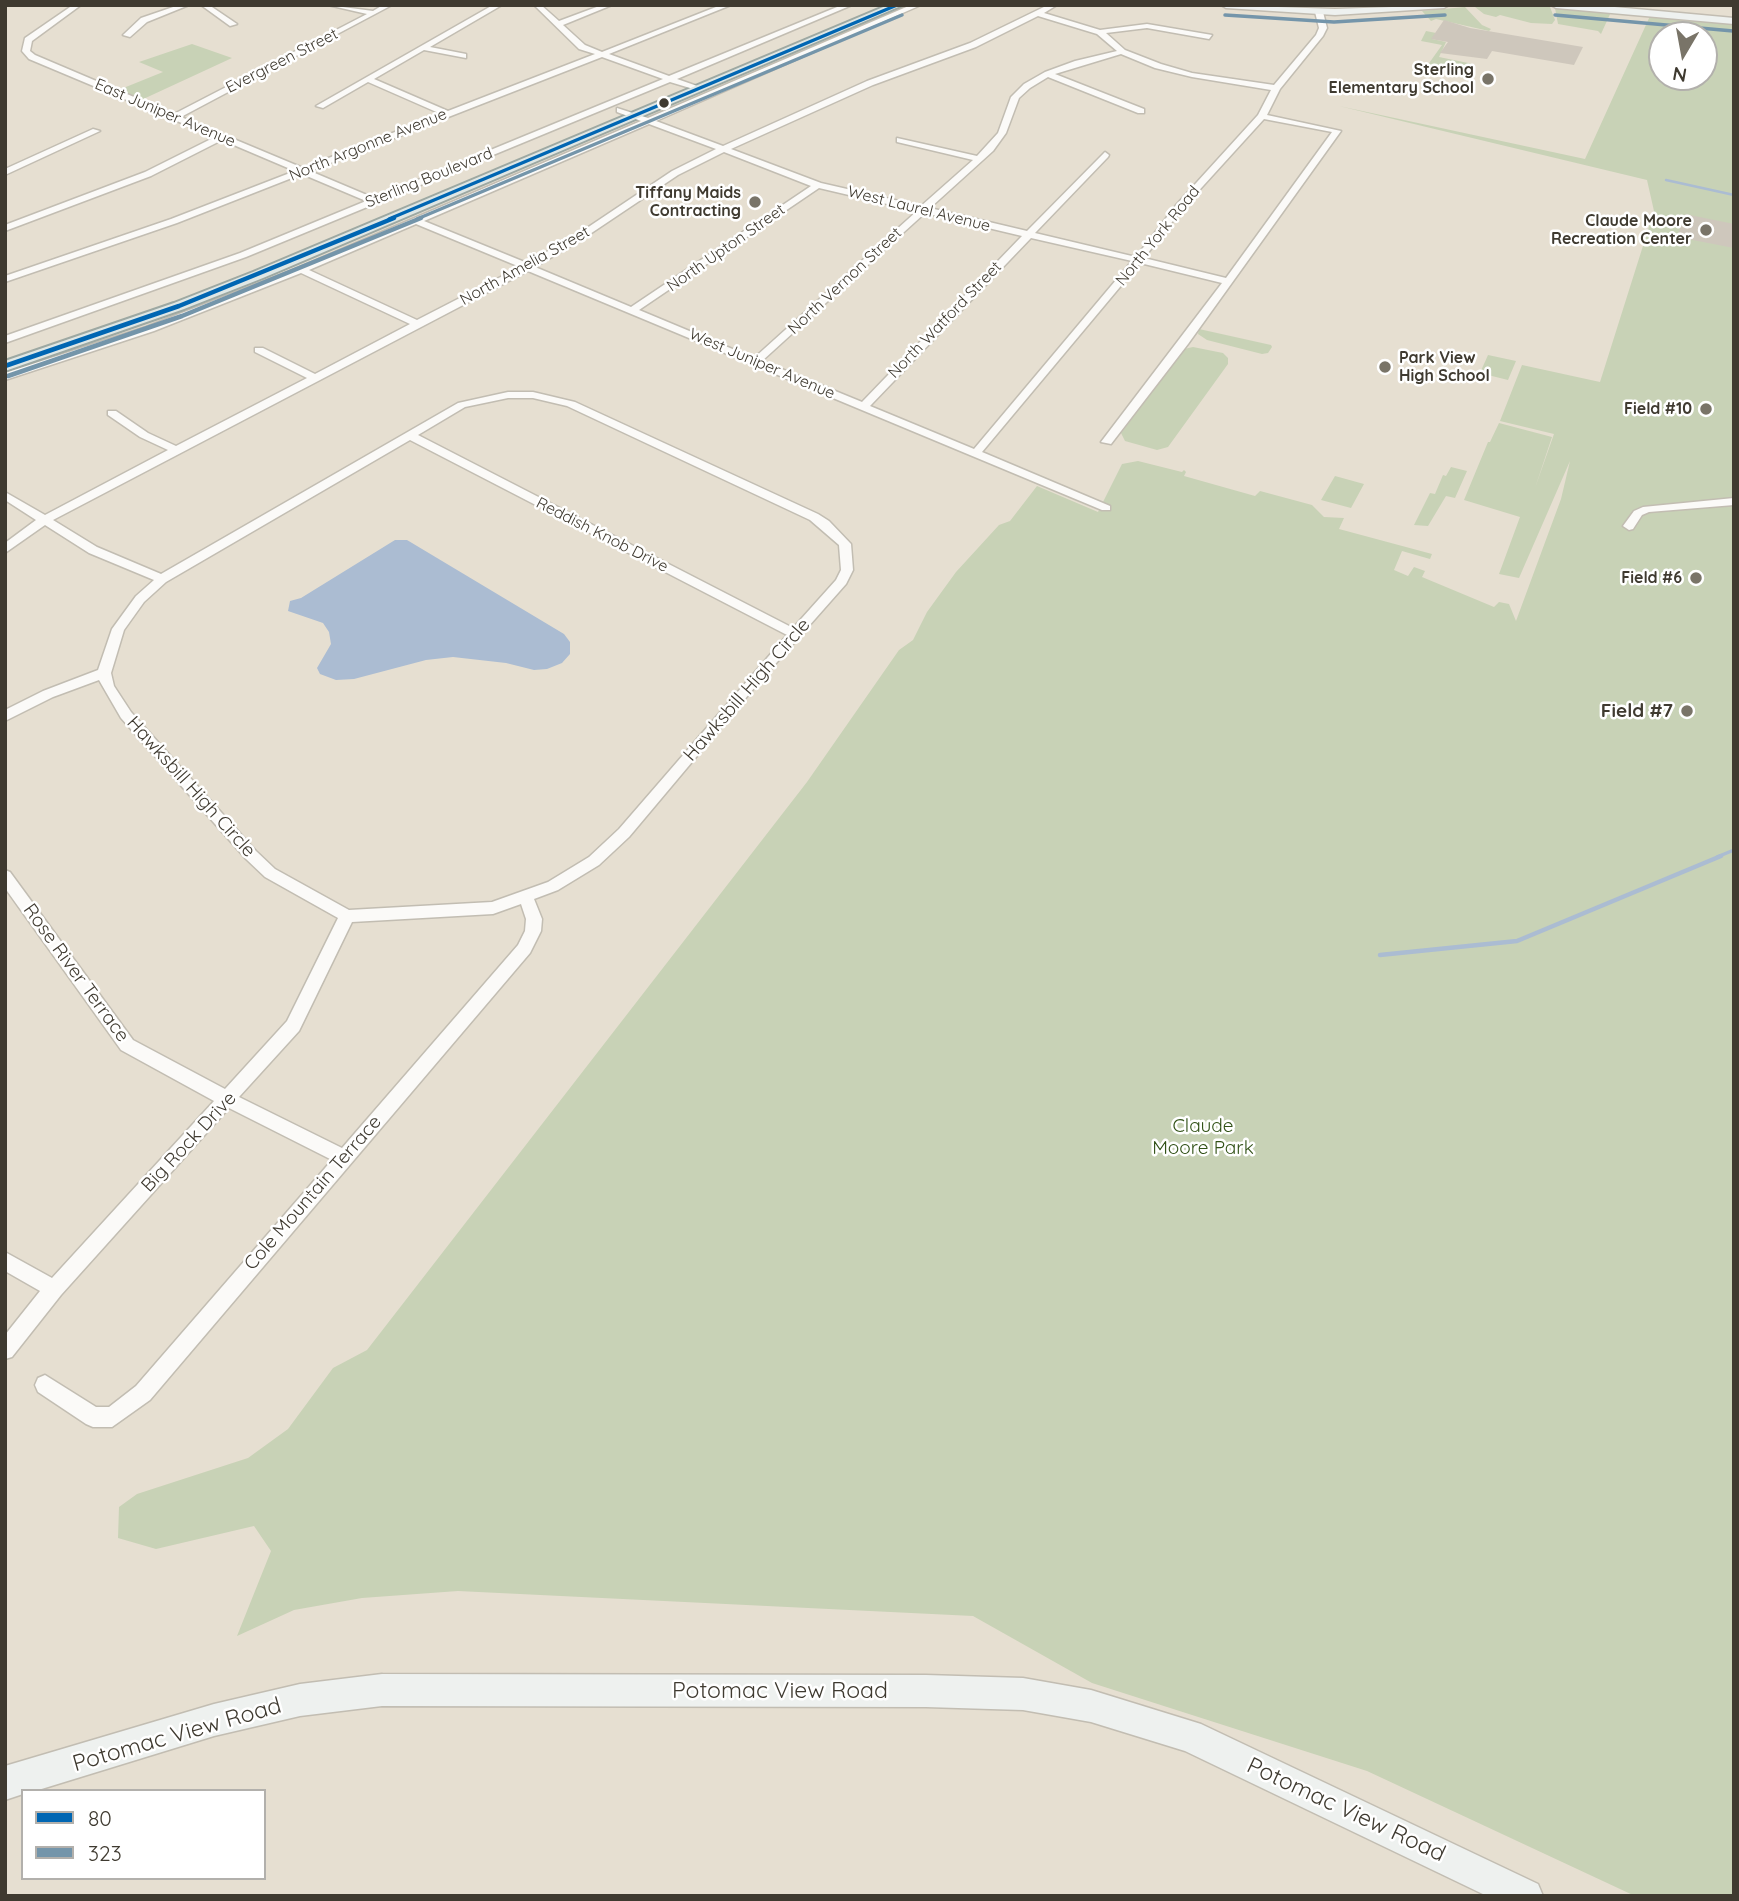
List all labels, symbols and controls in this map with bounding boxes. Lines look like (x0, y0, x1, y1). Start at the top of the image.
north arrow (1648, 21, 1718, 91)
street label: Evergreen Street (223, 24, 341, 98)
place label: Sterling Elementary School (1329, 60, 1474, 98)
text: N (1671, 62, 1689, 88)
marker: Sterling Elementary School (1480, 71, 1496, 87)
street label: East Juniper Avenue (92, 75, 238, 151)
unlabelled marker (657, 96, 671, 110)
street label: North Argonne Avenue (286, 105, 450, 185)
street label: Sterling Boulevard (363, 144, 495, 212)
street label: West Laurel Avenue (846, 182, 992, 236)
street label: North York Road (1112, 182, 1204, 290)
place label: Tiffany Maids Contracting (635, 183, 741, 221)
marker: Tiffany Maids Contracting (747, 194, 763, 210)
street label: North Upton Street (663, 200, 789, 296)
place label: Claude Moore Recreation Center (1551, 211, 1692, 249)
street label: North Amelia Street (457, 222, 593, 310)
marker: Claude Moore Recreation Center (1698, 222, 1714, 238)
street label: North Vernon Street (784, 223, 906, 339)
street label: North Watford Street (884, 258, 1006, 382)
street label: West Juniper Avenue (686, 325, 838, 403)
place label: Park View High School (1399, 348, 1490, 386)
marker: Park View High School (1377, 359, 1393, 375)
place label: Field #10 (1624, 399, 1692, 419)
marker: Field #10 (1698, 401, 1714, 417)
street label: Reddish Knob Drive (533, 493, 671, 577)
place label: Field #6 (1621, 568, 1682, 588)
marker: Field #6 (1688, 570, 1704, 586)
street label: Hawksbill High Circle (679, 614, 815, 766)
place label: Field #7 (1601, 700, 1673, 722)
marker: Field #7 (1679, 703, 1695, 719)
street label: Hawksbill High Circle (122, 712, 260, 862)
street label: Rose River Terrace (18, 899, 134, 1047)
street label: Big Rock Drive (137, 1087, 241, 1197)
street label: Cole Mountain Terrace (240, 1111, 386, 1275)
park label: Claude Moore Park (1152, 1115, 1254, 1159)
street label: Potomac View Road (672, 1677, 888, 1705)
street label: Potomac View Road (69, 1692, 285, 1778)
street label: Potomac View Road (1242, 1752, 1450, 1868)
legend (21, 1789, 266, 1880)
text: 80 (88, 1805, 112, 1831)
text: 323 (88, 1840, 122, 1866)

